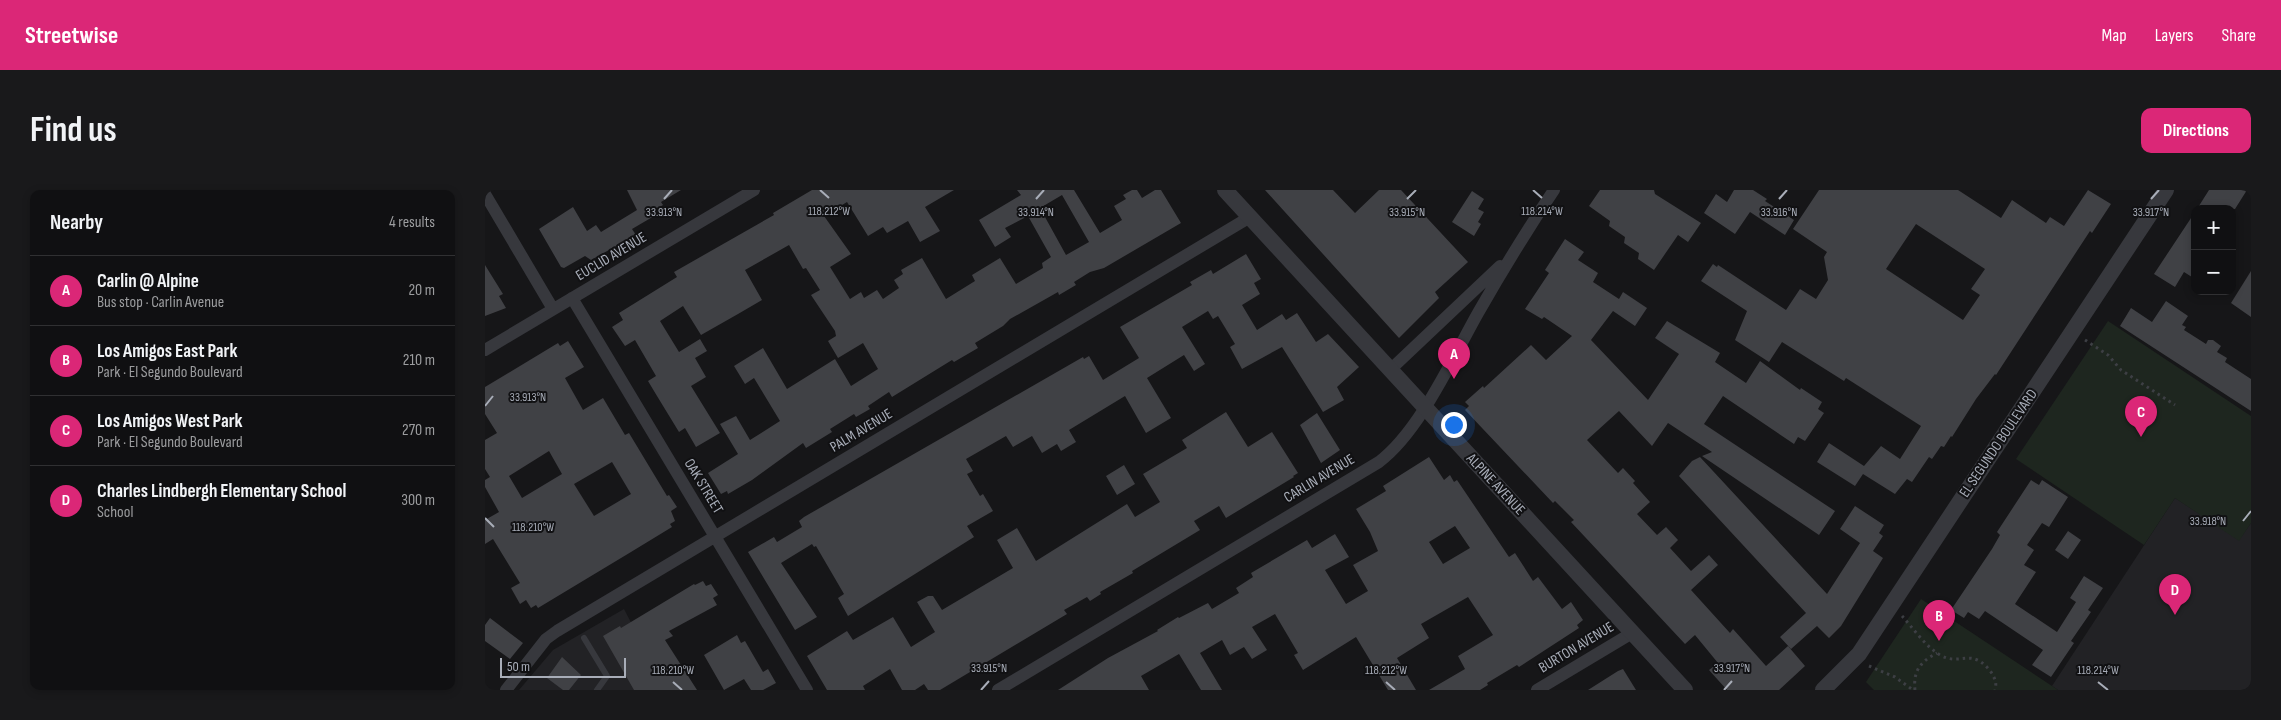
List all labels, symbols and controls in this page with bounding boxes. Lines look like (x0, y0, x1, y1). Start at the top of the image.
text: Streetwise (25, 21, 118, 50)
text: Map (2102, 25, 2127, 46)
text: Layers (2155, 25, 2194, 46)
text: Share (2222, 25, 2256, 46)
button: Directions (2141, 108, 2251, 153)
text: Find us (30, 109, 117, 152)
text: 118.212°W (808, 204, 850, 219)
text: 118.214°W (1521, 204, 1563, 219)
text: 33.913°N (646, 205, 682, 220)
text: 33.914°N (1018, 205, 1054, 220)
text: 33.915°N (1389, 205, 1425, 220)
text: 33.916°N (1761, 205, 1797, 220)
text: 33.917°N (2133, 205, 2169, 220)
map controls (2191, 205, 2236, 295)
button: + (2191, 205, 2236, 250)
text: Nearby (50, 210, 103, 235)
text: 4 results (389, 213, 435, 232)
street label: EUCLID AVENUE (572, 228, 650, 285)
button: − (2191, 250, 2236, 295)
text: Carlin @ Alpine (97, 270, 199, 293)
text: A (62, 281, 70, 300)
text: 20 m (408, 281, 435, 300)
text: Bus stop · Carlin Avenue (97, 293, 224, 312)
pin: A (1438, 338, 1470, 379)
text: Los Amigos East Park (97, 340, 238, 363)
text: B (62, 351, 70, 370)
text: 210 m (403, 351, 435, 370)
text: Park · El Segundo Boulevard (97, 363, 243, 382)
street label: EL SEGUNDO BOULEVARD (1955, 386, 2042, 501)
text: 33.913°N (510, 390, 546, 405)
pin: C (2125, 396, 2157, 437)
street label: PALM AVENUE (827, 404, 896, 456)
text: Los Amigos West Park (97, 410, 243, 433)
your location (1441, 412, 1467, 438)
text: C (62, 421, 70, 440)
text: 270 m (402, 421, 435, 440)
text: Park · El Segundo Boulevard (97, 433, 243, 452)
street label: ALPINE AVENUE (1462, 449, 1529, 519)
street label: CARLIN AVENUE (1280, 450, 1358, 507)
street label: OAK STREET (680, 455, 727, 517)
text: Charles Lindbergh Elementary School (97, 480, 346, 503)
text: D (62, 491, 70, 510)
text: 300 m (401, 491, 435, 510)
text: School (97, 503, 133, 522)
text: 33.918°N (2190, 514, 2226, 529)
text: 118.210°W (512, 520, 554, 535)
pin: D (2159, 574, 2191, 615)
pin: B (1923, 600, 1955, 641)
street label: BURTON AVENUE (1535, 618, 1617, 677)
scale bar (500, 655, 626, 678)
text: 50 m (507, 658, 530, 675)
text: 33.915°N (971, 661, 1007, 676)
text: 33.917°N (1714, 661, 1750, 676)
text: 118.210°W (652, 663, 694, 678)
text: 118.212°W (1365, 663, 1407, 678)
text: 118.214°W (2077, 663, 2119, 678)

